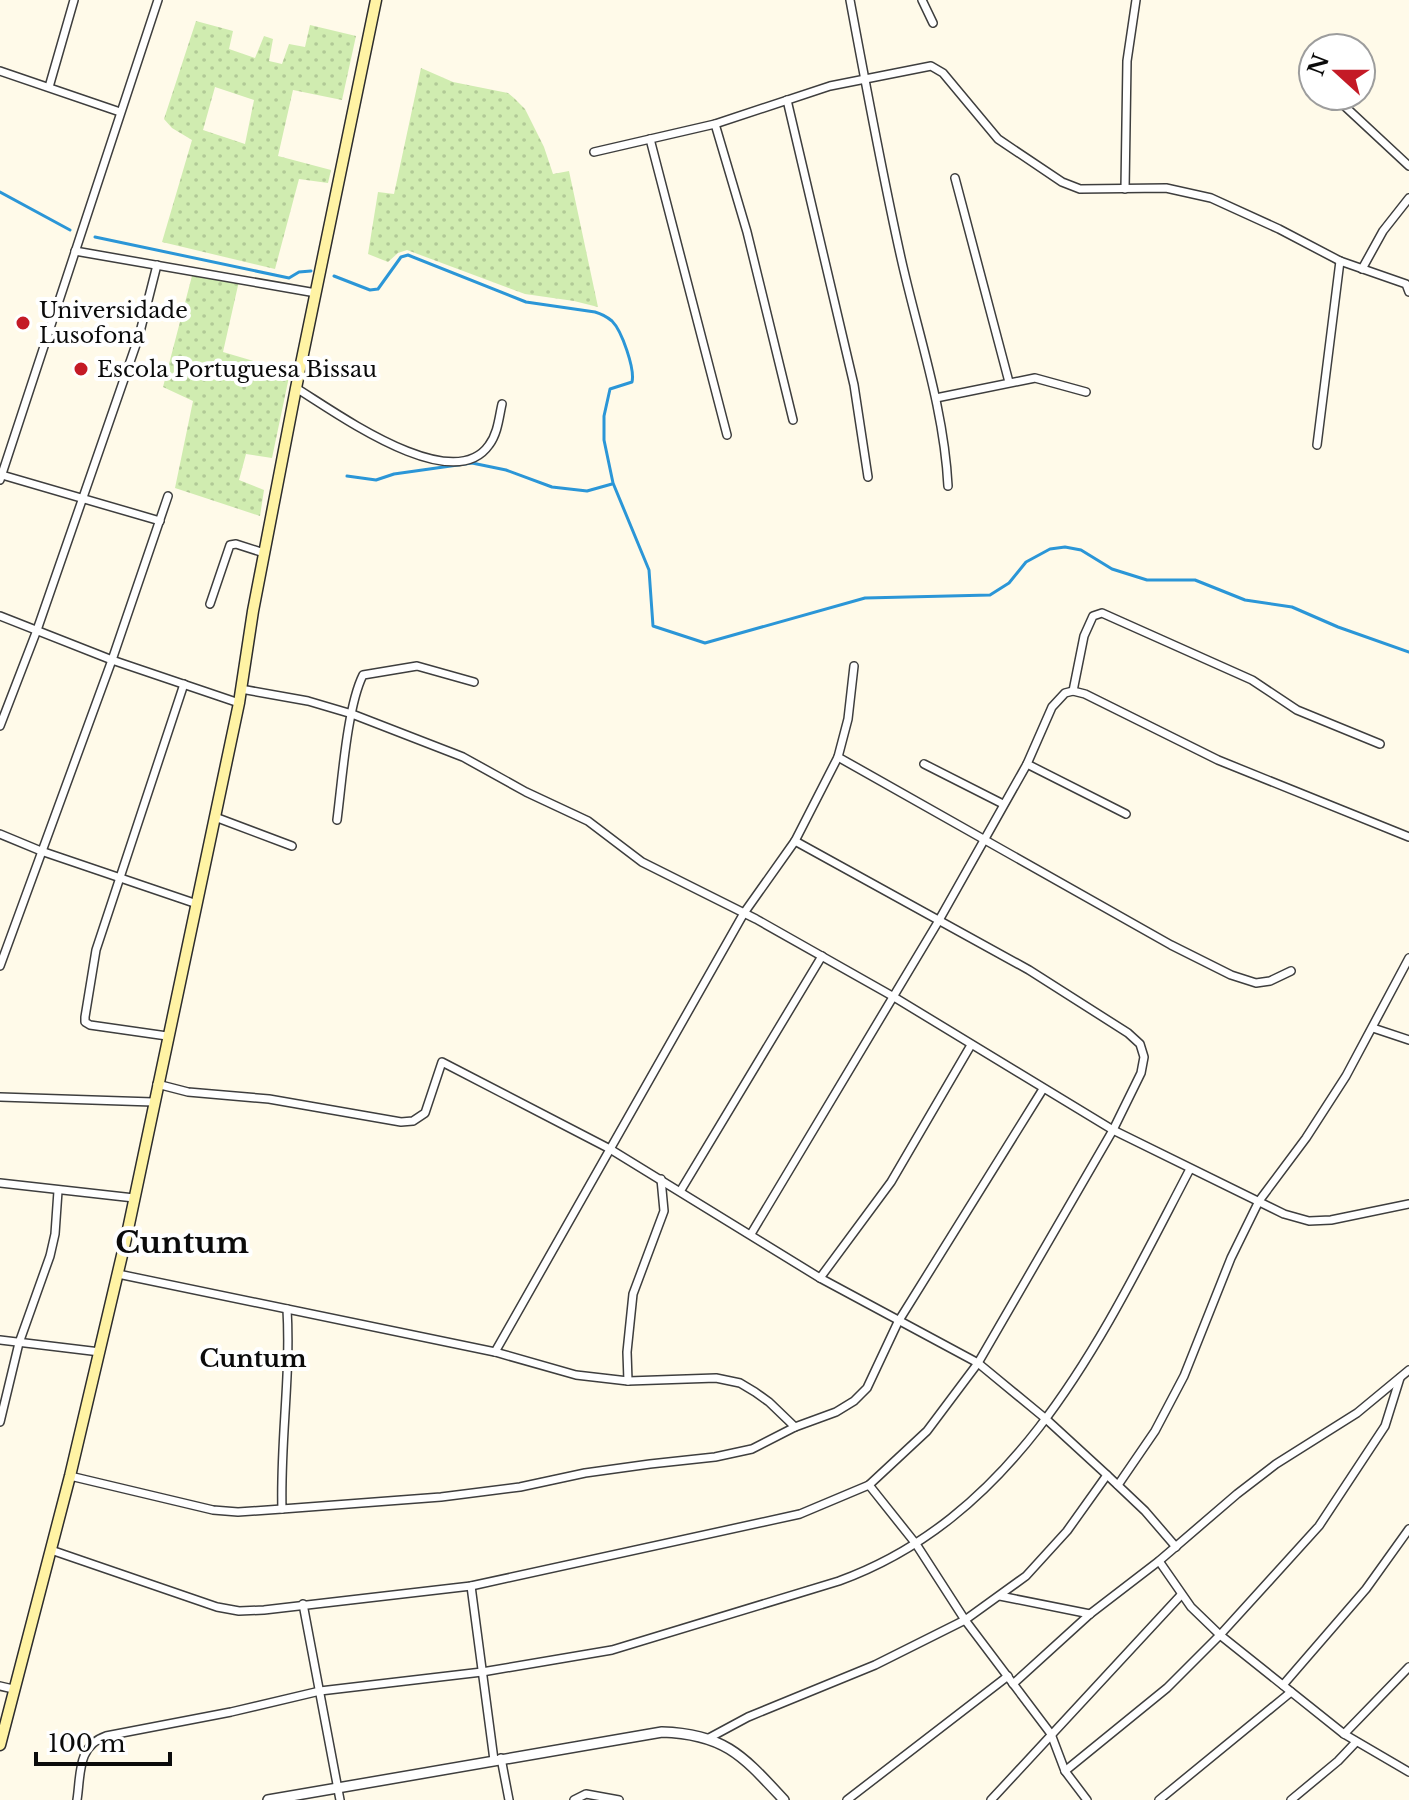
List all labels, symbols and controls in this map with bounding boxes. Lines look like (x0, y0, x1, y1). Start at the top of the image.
north arrow (1297, 32, 1377, 112)
text: N (1302, 50, 1335, 80)
place label: Universidade Lusofona (39, 297, 188, 349)
marker: Universidade Lusofona (14, 314, 32, 332)
place label: Escola Portuguesa Bissau (97, 356, 377, 383)
marker: Escola Portuguesa Bissau (72, 360, 90, 378)
district label: Cuntum (115, 1224, 249, 1261)
district label: Cuntum (200, 1344, 307, 1373)
scale bar (36, 1716, 170, 1766)
text: 100 m (48, 1729, 126, 1758)

